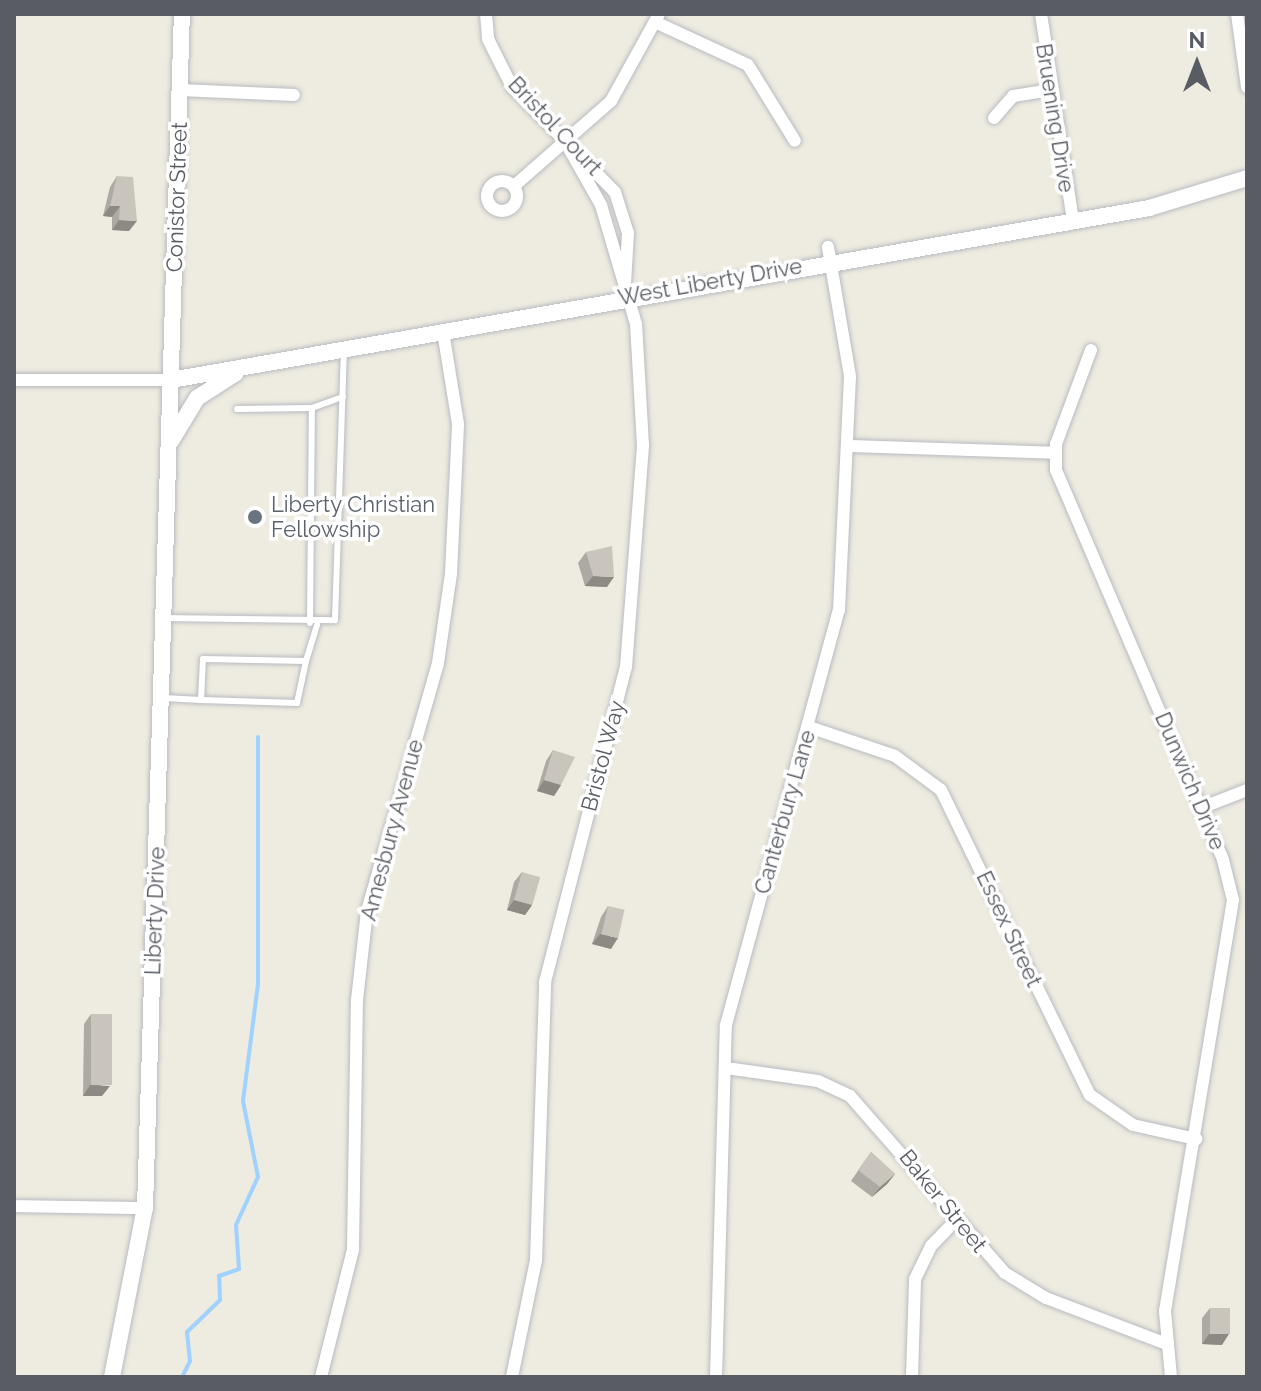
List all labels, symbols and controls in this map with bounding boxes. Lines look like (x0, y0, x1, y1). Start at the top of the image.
north arrow (1157, 24, 1237, 104)
text: N (1189, 27, 1205, 53)
street label: Bruening Drive (1030, 42, 1080, 194)
street label: Bristol Court (502, 71, 608, 181)
street label: Conistor Street (161, 121, 193, 273)
street label: West Liberty Drive (615, 253, 805, 311)
place label: Liberty Christian Fellowship (271, 491, 436, 542)
marker: Liberty Christian Fellowship (246, 508, 264, 526)
street label: Bristol Way (575, 697, 631, 815)
street label: Dunwich Drive (1149, 708, 1231, 854)
street label: Canterbury Lane (749, 727, 821, 897)
street label: Amesbury Avenue (355, 736, 429, 924)
street label: Liberty Drive (140, 846, 170, 976)
street label: Essex Street (971, 867, 1047, 991)
street label: Baker Street (893, 1144, 993, 1258)

